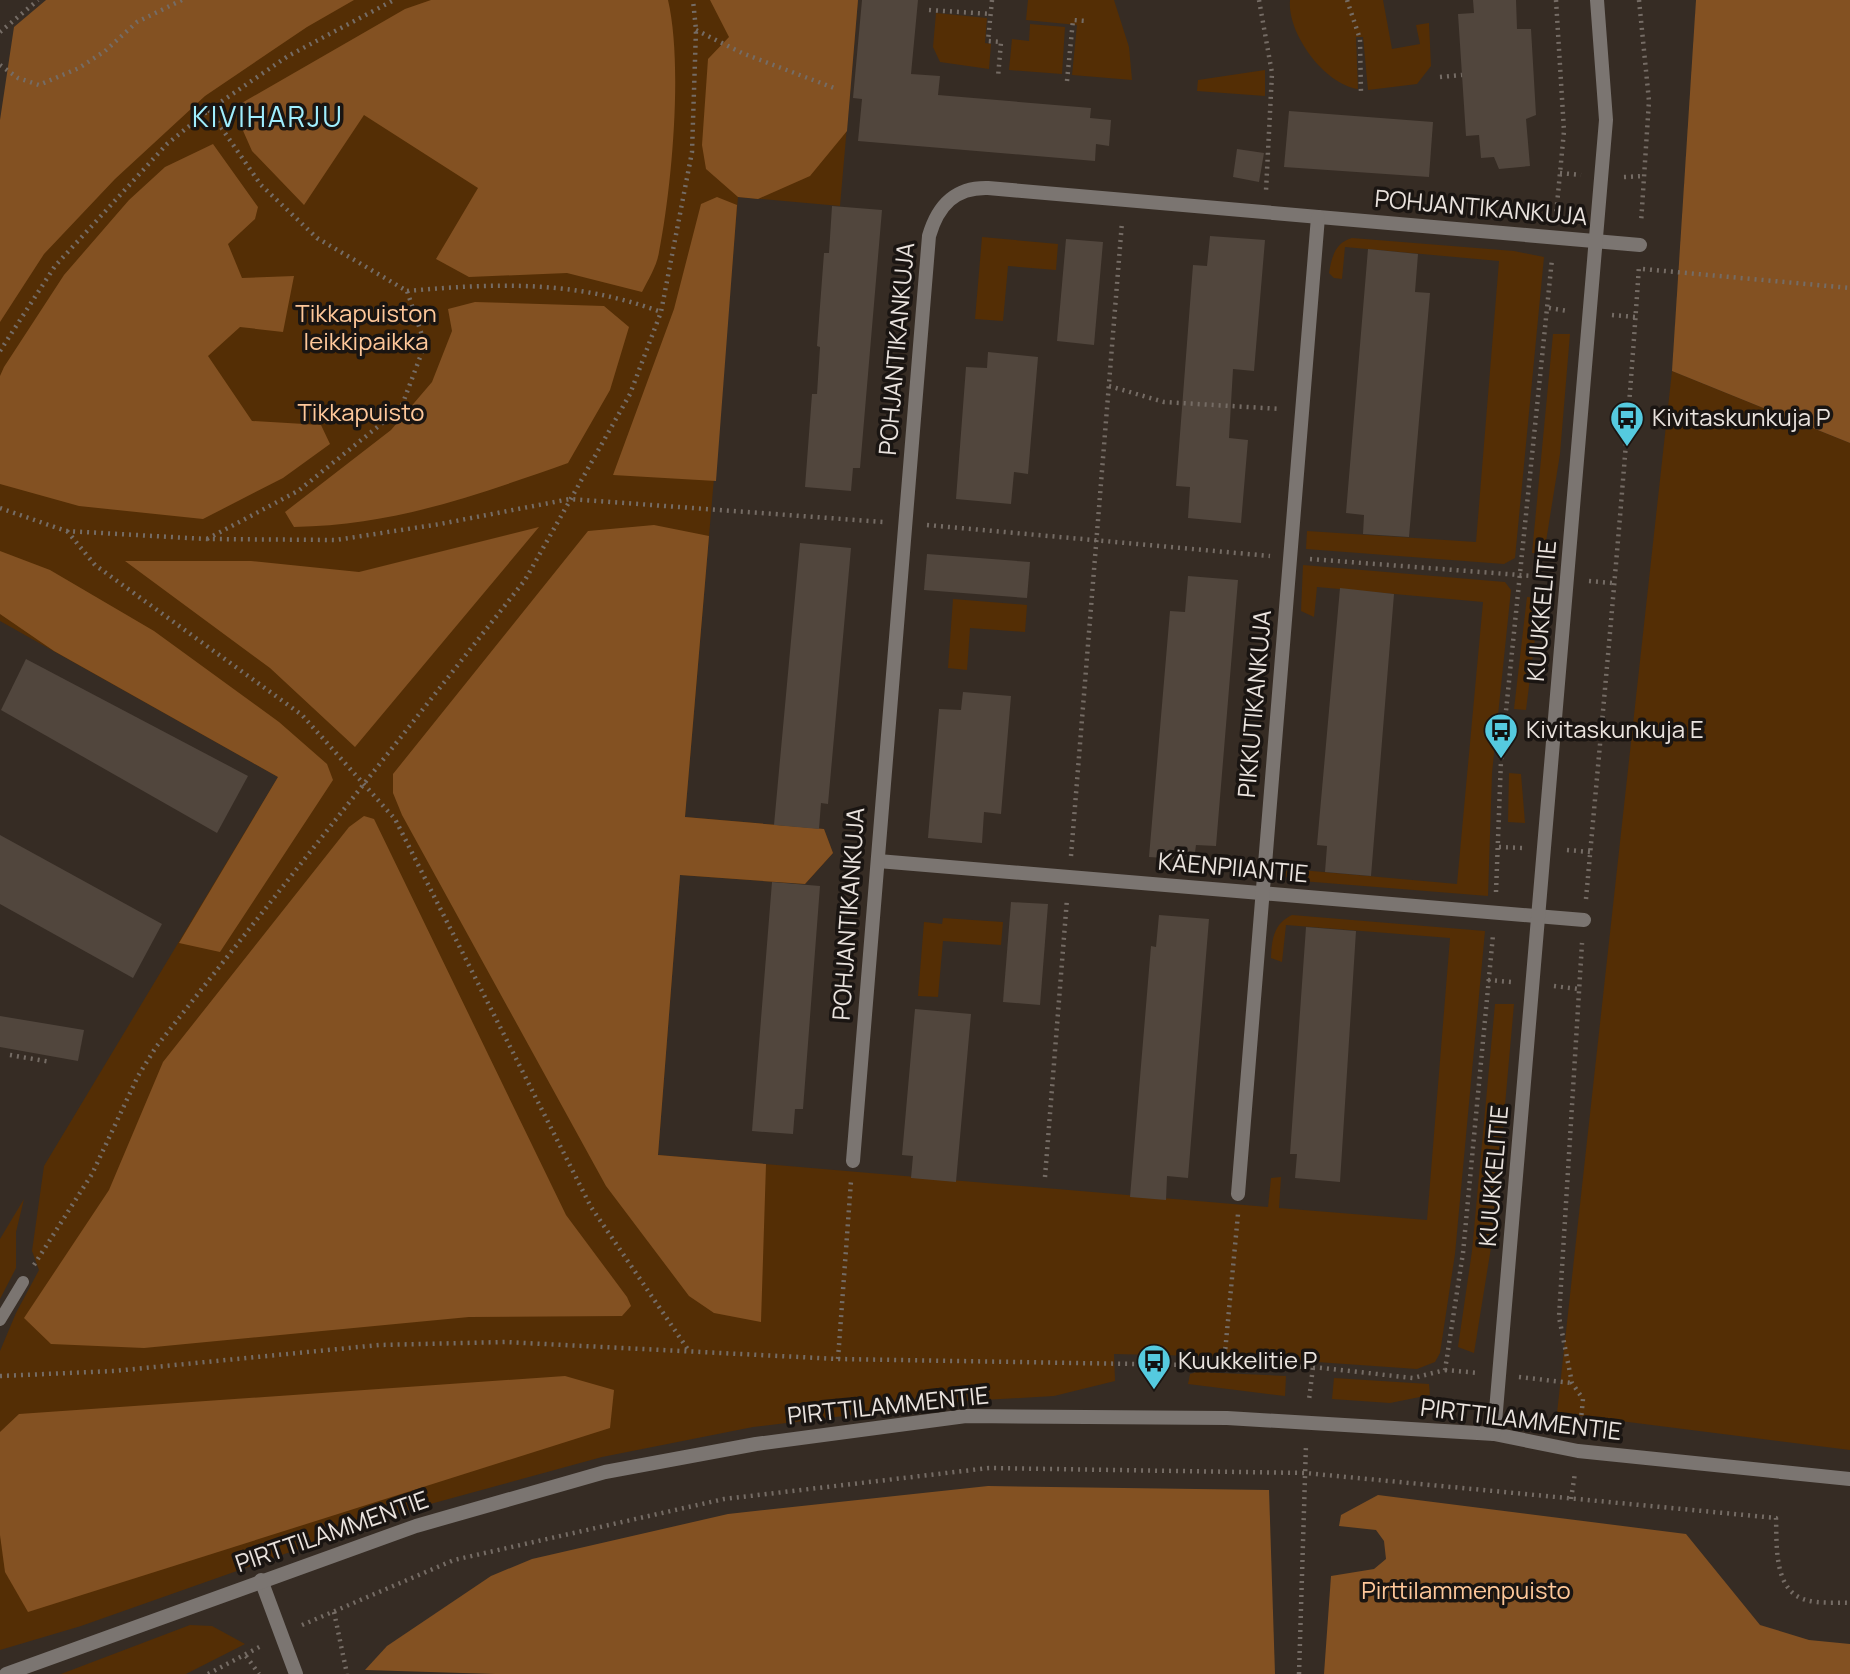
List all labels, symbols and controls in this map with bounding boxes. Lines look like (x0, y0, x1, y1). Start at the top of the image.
district label: KIVIHARJU (192, 97, 344, 135)
street label: POHJANTIKANKUJA (1373, 181, 1589, 232)
street label: POHJANTIKANKUJA (870, 241, 921, 457)
park label: Tikkapuiston leikkipaikka (295, 296, 437, 357)
park label: Tikkapuisto (297, 395, 425, 428)
bus stop icon: Kivitaskunkuja P (1608, 399, 1646, 448)
place label: Kivitaskunkuja P (1652, 400, 1830, 433)
street label: KUUKKELITIE (1518, 539, 1563, 683)
street label: PIKKUTIKANKUJA (1229, 609, 1278, 799)
bus stop icon: Kivitaskunkuja E (1482, 711, 1520, 760)
place label: Kivitaskunkuja E (1526, 712, 1704, 745)
street label: POHJANTIKANKUJA (824, 806, 871, 1021)
street label: KÄENPIIANTIE (1157, 844, 1310, 890)
street label: KUUKKELITIE (1470, 1104, 1515, 1248)
bus stop icon: Kuukkelitie P (1135, 1342, 1173, 1391)
place label: Kuukkelitie P (1178, 1343, 1317, 1376)
street label: PIRTTILAMMENTIE (785, 1378, 990, 1431)
street label: PIRTTILAMMENTIE (1419, 1390, 1624, 1447)
street label: PIRTTILAMMENTIE (230, 1482, 433, 1579)
park label: Pirttilammenpuisto (1361, 1573, 1571, 1606)

